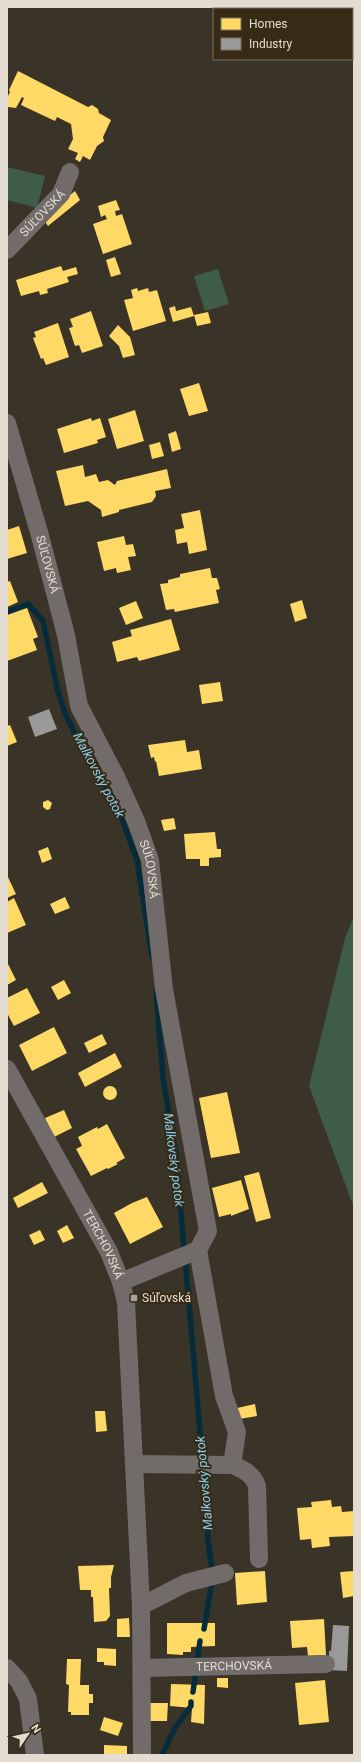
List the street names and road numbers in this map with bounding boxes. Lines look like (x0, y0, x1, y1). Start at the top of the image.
street label: SÚĽOVSKÁ (17, 186, 68, 239)
street label: SÚĽOVSKÁ (33, 534, 63, 595)
street label: SÚĽOVSKÁ (136, 838, 162, 899)
street label: TERCHOVSKÁ (80, 1207, 127, 1281)
street label: TERCHOVSKÁ (196, 1657, 272, 1674)

